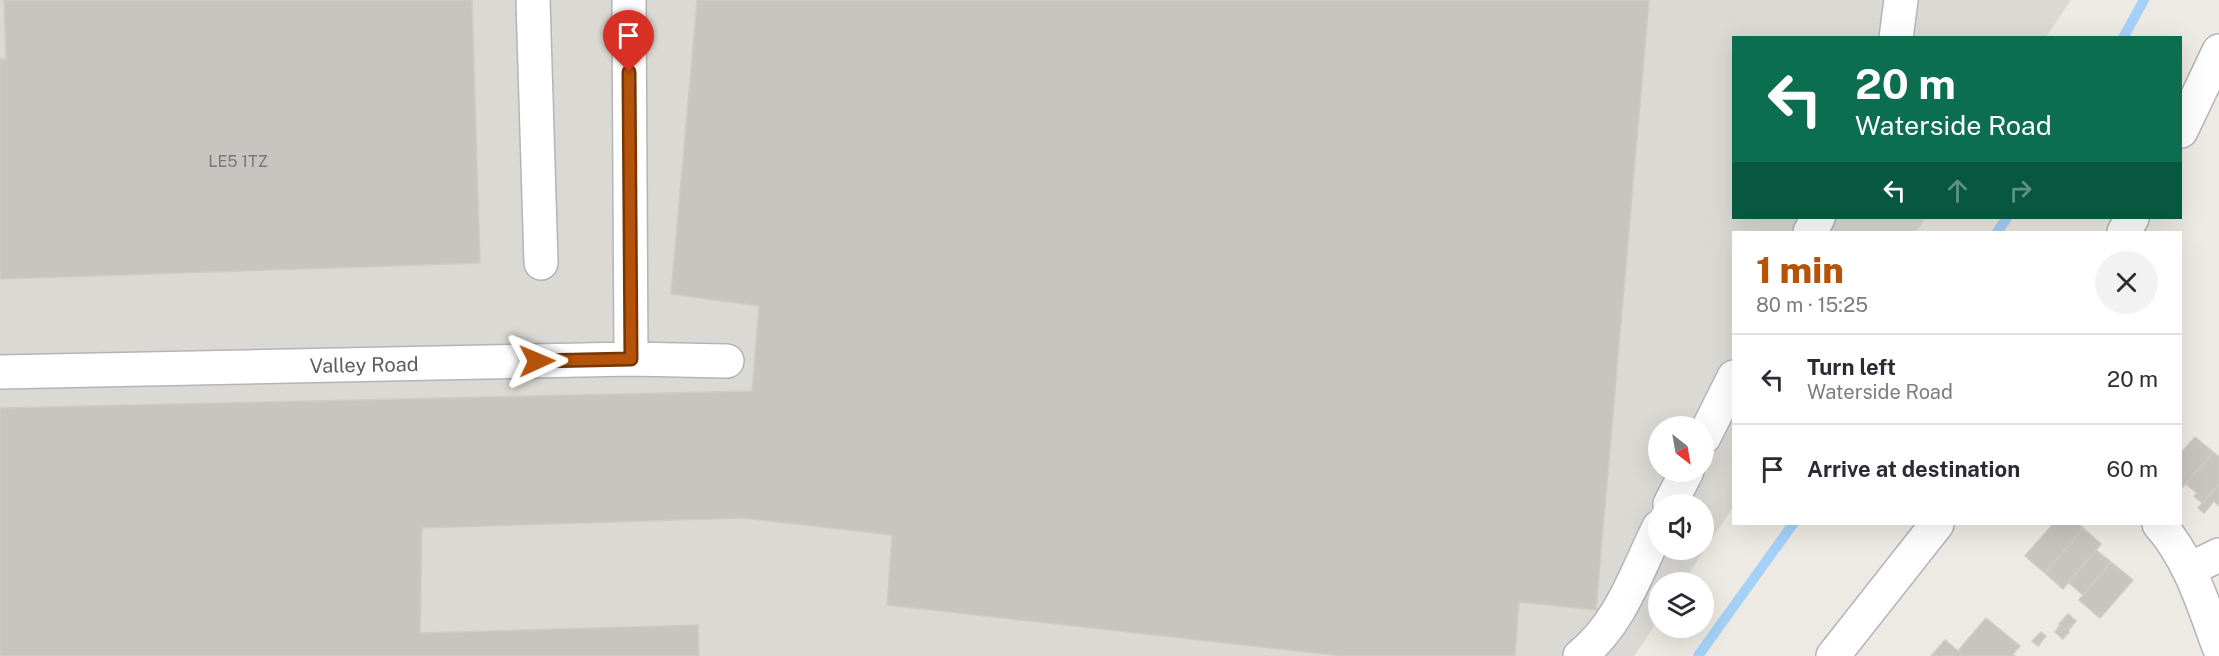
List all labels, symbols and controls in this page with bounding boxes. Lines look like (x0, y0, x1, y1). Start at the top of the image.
pin (603, 10, 654, 72)
icon: arrive (612, 19, 645, 52)
text: 20 m (1855, 59, 1956, 108)
icon: left (1756, 60, 1834, 138)
text: Waterside Road (1855, 109, 2052, 141)
house number: LE5 1TZ (208, 152, 268, 171)
icon: left (1878, 174, 1911, 207)
icon: ahead (1941, 174, 1974, 207)
icon: right (2004, 174, 2037, 207)
text: 1 min (1756, 249, 1844, 291)
button: close (2095, 251, 2158, 314)
text: 80 m · 15:25 (1756, 293, 1868, 317)
position arrow (505, 329, 569, 393)
street label: Valley Road (309, 352, 419, 378)
text: Turn left (1807, 354, 1896, 380)
icon: left (1756, 363, 1789, 396)
text: 20 m (2107, 366, 2158, 392)
text: Waterside Road (1807, 380, 1953, 404)
north arrow (1648, 416, 1714, 482)
map controls (1648, 416, 1714, 638)
icon: arrive (1756, 453, 1789, 486)
text: Arrive at destination (1807, 456, 2020, 482)
text: 60 m (2107, 456, 2158, 482)
button: sound (1648, 494, 1714, 560)
button: layers (1648, 572, 1714, 638)

